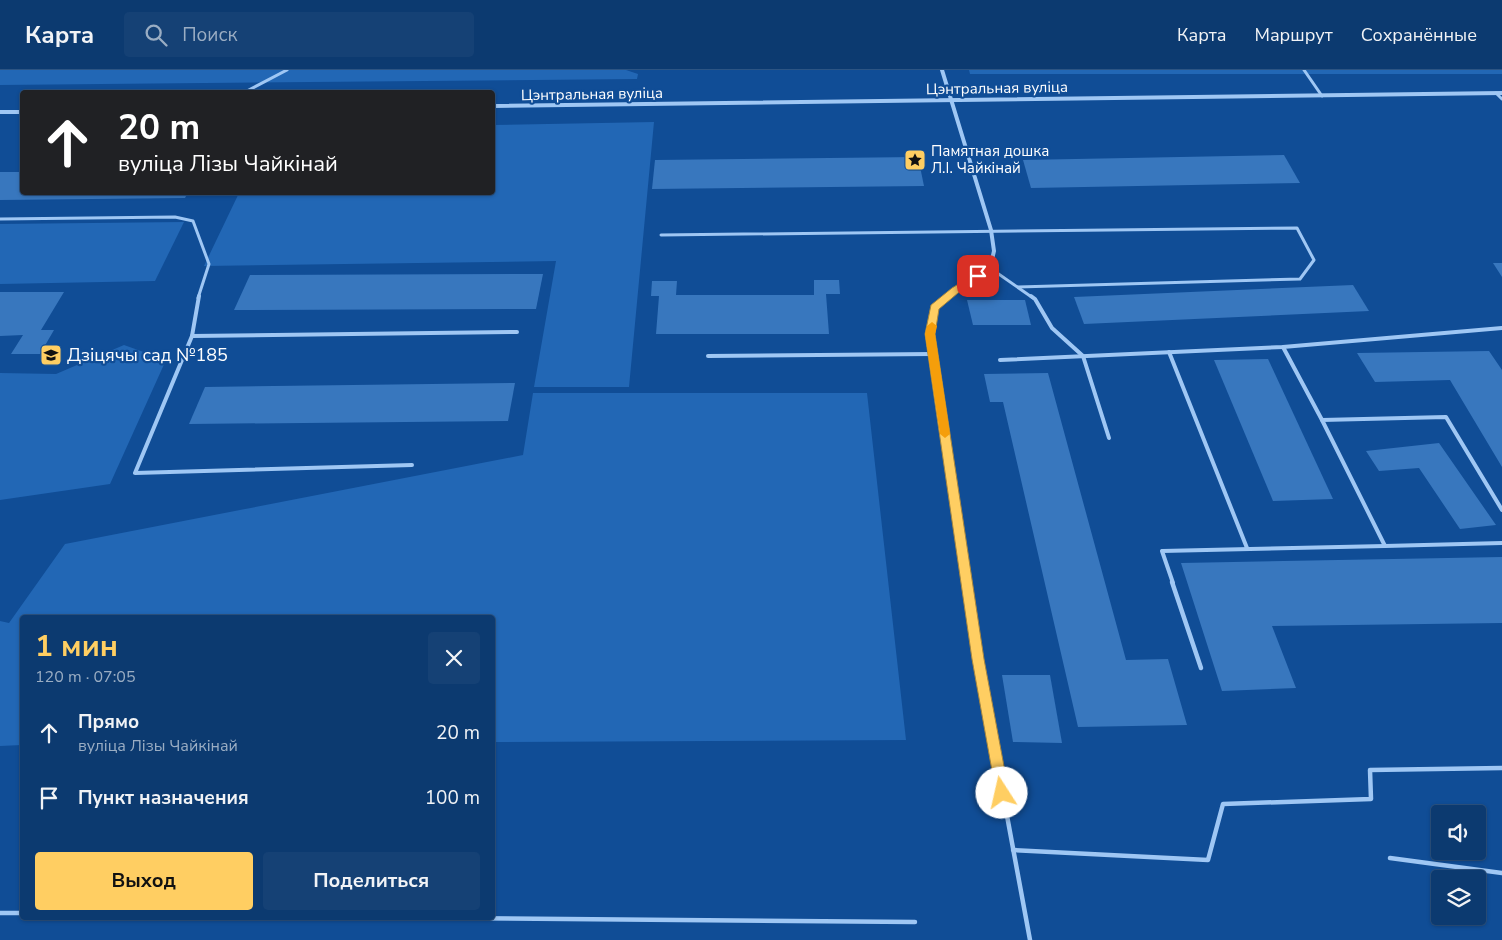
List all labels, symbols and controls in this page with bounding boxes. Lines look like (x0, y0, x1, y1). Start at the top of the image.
search box (124, 12, 474, 57)
text: Карта (25, 19, 94, 51)
icon: search (142, 21, 170, 49)
text: Поиск (182, 22, 237, 48)
text: Карта (1177, 23, 1227, 47)
text: Маршрут (1255, 23, 1333, 47)
text: Сохранённые (1361, 23, 1477, 47)
street label: Цэнтральная вуліца (926, 77, 1068, 99)
street label: Цэнтральная вуліца (521, 83, 663, 105)
text: 20 m (118, 104, 200, 151)
icon: ahead (35, 110, 100, 175)
place label: Памятная дошка Л.І. Чайкінай (931, 141, 1049, 178)
place icon: Памятная дошка Л.І. Чайкінай (903, 148, 927, 172)
text: вуліца Лізы Чайкінай (118, 149, 338, 179)
pin (957, 255, 999, 297)
icon: arrive (964, 262, 992, 290)
school or university icon: Дзіцячы сад №185 (39, 343, 63, 367)
place label: Дзіцячы сад №185 (67, 343, 228, 367)
text: 1 мин (35, 626, 118, 667)
button: close (428, 632, 480, 684)
text: 120 m · 07:05 (35, 666, 136, 688)
text: Прямо (78, 709, 139, 735)
icon: ahead (35, 719, 63, 747)
text: 20 m (436, 720, 480, 746)
text: вуліца Лізы Чайкінай (78, 735, 238, 757)
position arrow (975, 766, 1027, 818)
icon: arrive (35, 784, 63, 812)
text: Пункт назначения (78, 785, 249, 811)
text: 100 m (425, 785, 480, 811)
map controls (1431, 805, 1486, 925)
button: sound (1431, 805, 1486, 860)
button: Выход (35, 852, 253, 910)
button: Поделиться (263, 852, 480, 910)
button: layers (1431, 870, 1486, 925)

